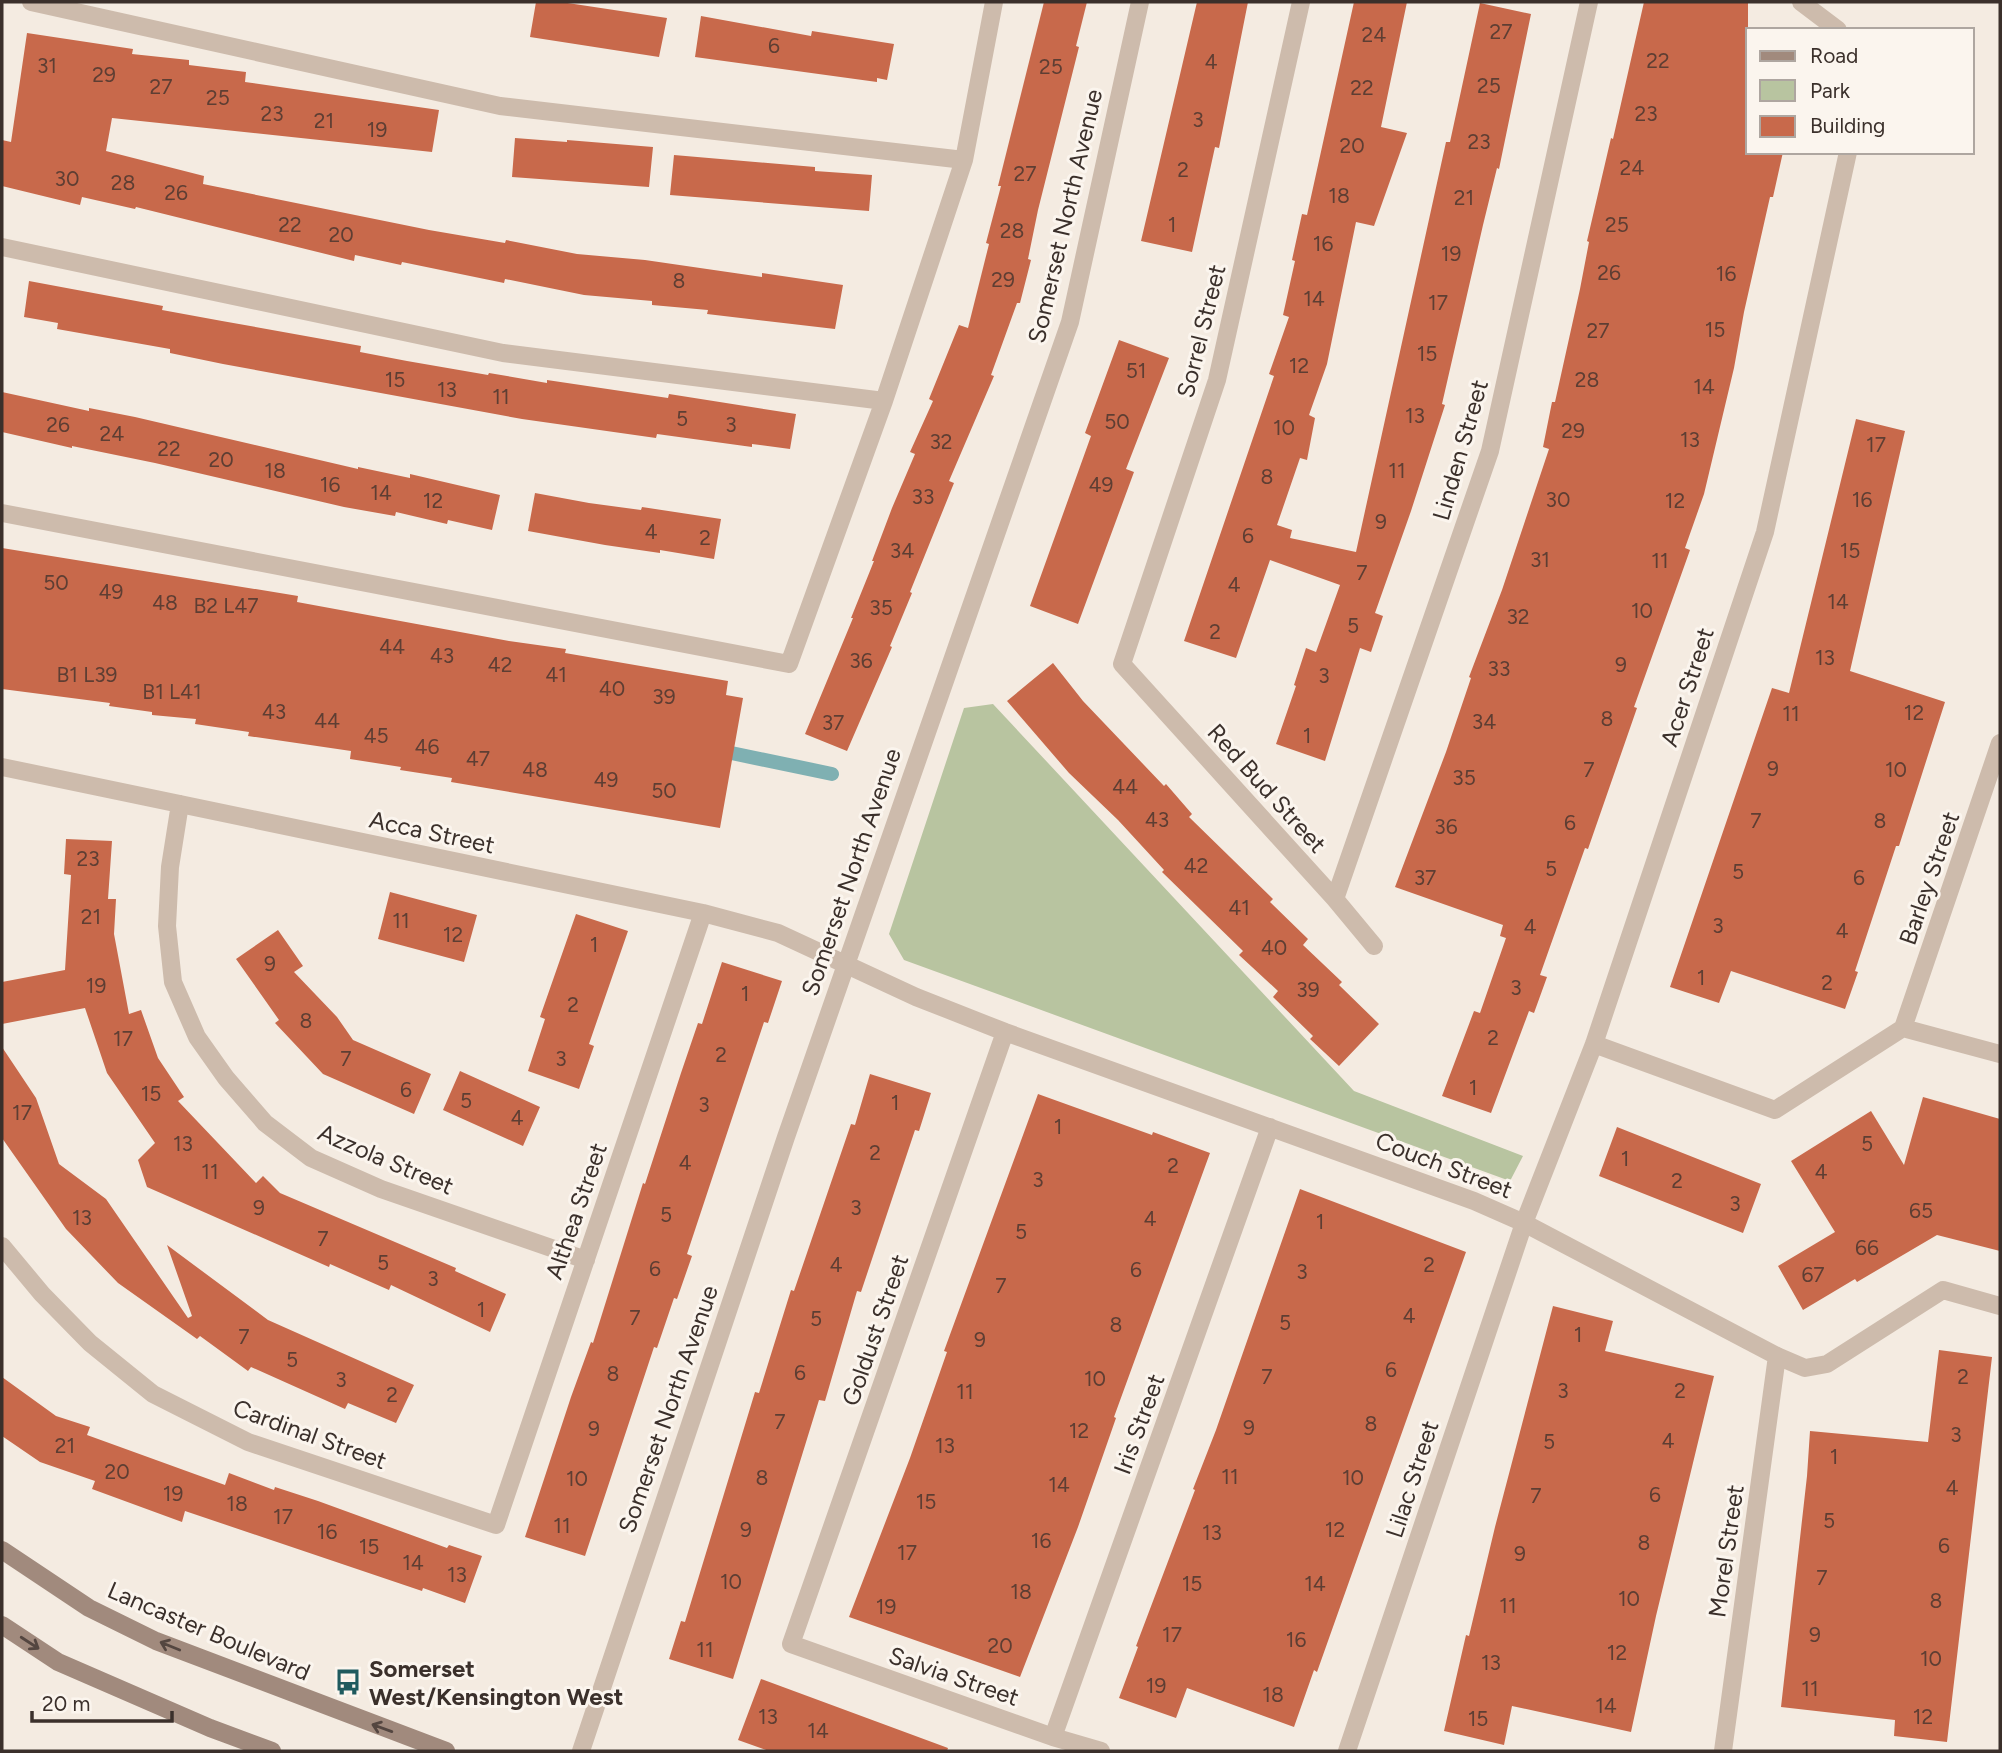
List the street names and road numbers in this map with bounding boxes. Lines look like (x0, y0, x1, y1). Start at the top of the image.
street label: Somerset North Avenue (1022, 86, 1108, 346)
street label: Sorrel Street (1170, 261, 1232, 401)
street label: Linden Street (1426, 376, 1494, 524)
street label: Acer Street (1654, 624, 1720, 750)
street label: Red Bud Street (1202, 718, 1332, 858)
street label: Somerset North Avenue (795, 744, 907, 1000)
street label: Acca Street (367, 805, 497, 859)
street label: Barley Street (1893, 808, 1965, 948)
street label: Azzola Street (314, 1117, 458, 1201)
street label: Couch Street (1372, 1126, 1516, 1204)
street label: Althea Street (539, 1139, 613, 1283)
street label: Goldust Street (836, 1250, 914, 1410)
street label: Somerset North Avenue (612, 1281, 724, 1537)
street label: Iris Street (1108, 1370, 1170, 1478)
street label: Cardinal Street (229, 1393, 391, 1475)
street label: Lilac Street (1379, 1417, 1445, 1541)
street label: Morel Street (1702, 1483, 1750, 1619)
street label: Lancaster Boulevard (103, 1575, 315, 1687)
street label: Salvia Street (885, 1640, 1023, 1712)

